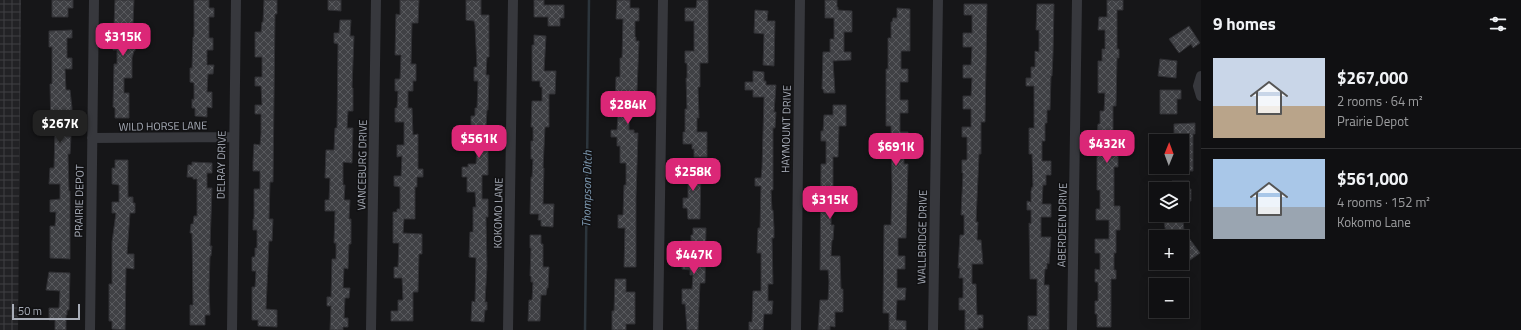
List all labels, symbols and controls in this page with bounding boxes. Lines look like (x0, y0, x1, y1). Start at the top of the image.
text: 9 homes (1213, 11, 1276, 37)
icon: filters (1487, 13, 1509, 35)
pin: $315K (95, 23, 151, 57)
text: $315K (105, 26, 141, 46)
text: $267,000 (1337, 65, 1408, 91)
icon: home (1245, 74, 1293, 122)
street label: HAYMOUNT DRIVE (777, 85, 795, 173)
pin: $284K (600, 91, 656, 125)
text: 2 rooms · 64 m² (1337, 91, 1423, 111)
text: $284K (610, 94, 646, 114)
pin: $267K (32, 110, 88, 144)
text: Prairie Depot (1337, 111, 1409, 131)
text: $267K (42, 113, 78, 133)
street label: WILD HORSE LANE (119, 117, 207, 135)
street label: VANCEBURG DRIVE (353, 119, 371, 211)
pin: $561K (451, 125, 507, 159)
text: $561K (461, 128, 497, 148)
pin: $432K (1079, 130, 1135, 164)
street label: DELRAY DRIVE (212, 131, 230, 199)
pin: $691K (868, 133, 924, 167)
text: $432K (1089, 133, 1125, 153)
north arrow (1149, 134, 1189, 174)
map controls (1149, 134, 1189, 318)
text: $691K (878, 136, 914, 156)
water label: Thompson Ditch (576, 149, 597, 228)
pin: $258K (665, 158, 721, 192)
text: $258K (675, 161, 711, 181)
street label: PRAIRIE DEPOT (70, 164, 88, 238)
text: $561,000 (1337, 166, 1408, 192)
icon: home (1245, 175, 1293, 223)
street label: KOKOMO LANE (489, 177, 507, 249)
button: layers (1149, 182, 1189, 222)
street label: ABERDEEN DRIVE (1053, 183, 1071, 267)
pin: $315K (802, 186, 858, 220)
text: $315K (812, 189, 848, 209)
street label: WALLBRIDGE DRIVE (913, 190, 931, 284)
text: 4 rooms · 152 m² (1337, 192, 1430, 212)
text: Kokomo Lane (1337, 212, 1411, 232)
button: + (1149, 230, 1189, 270)
pin: $447K (666, 241, 722, 275)
text: $447K (676, 244, 712, 264)
button: − (1149, 278, 1189, 318)
scale bar (12, 302, 80, 321)
text: 50 m (18, 303, 42, 319)

